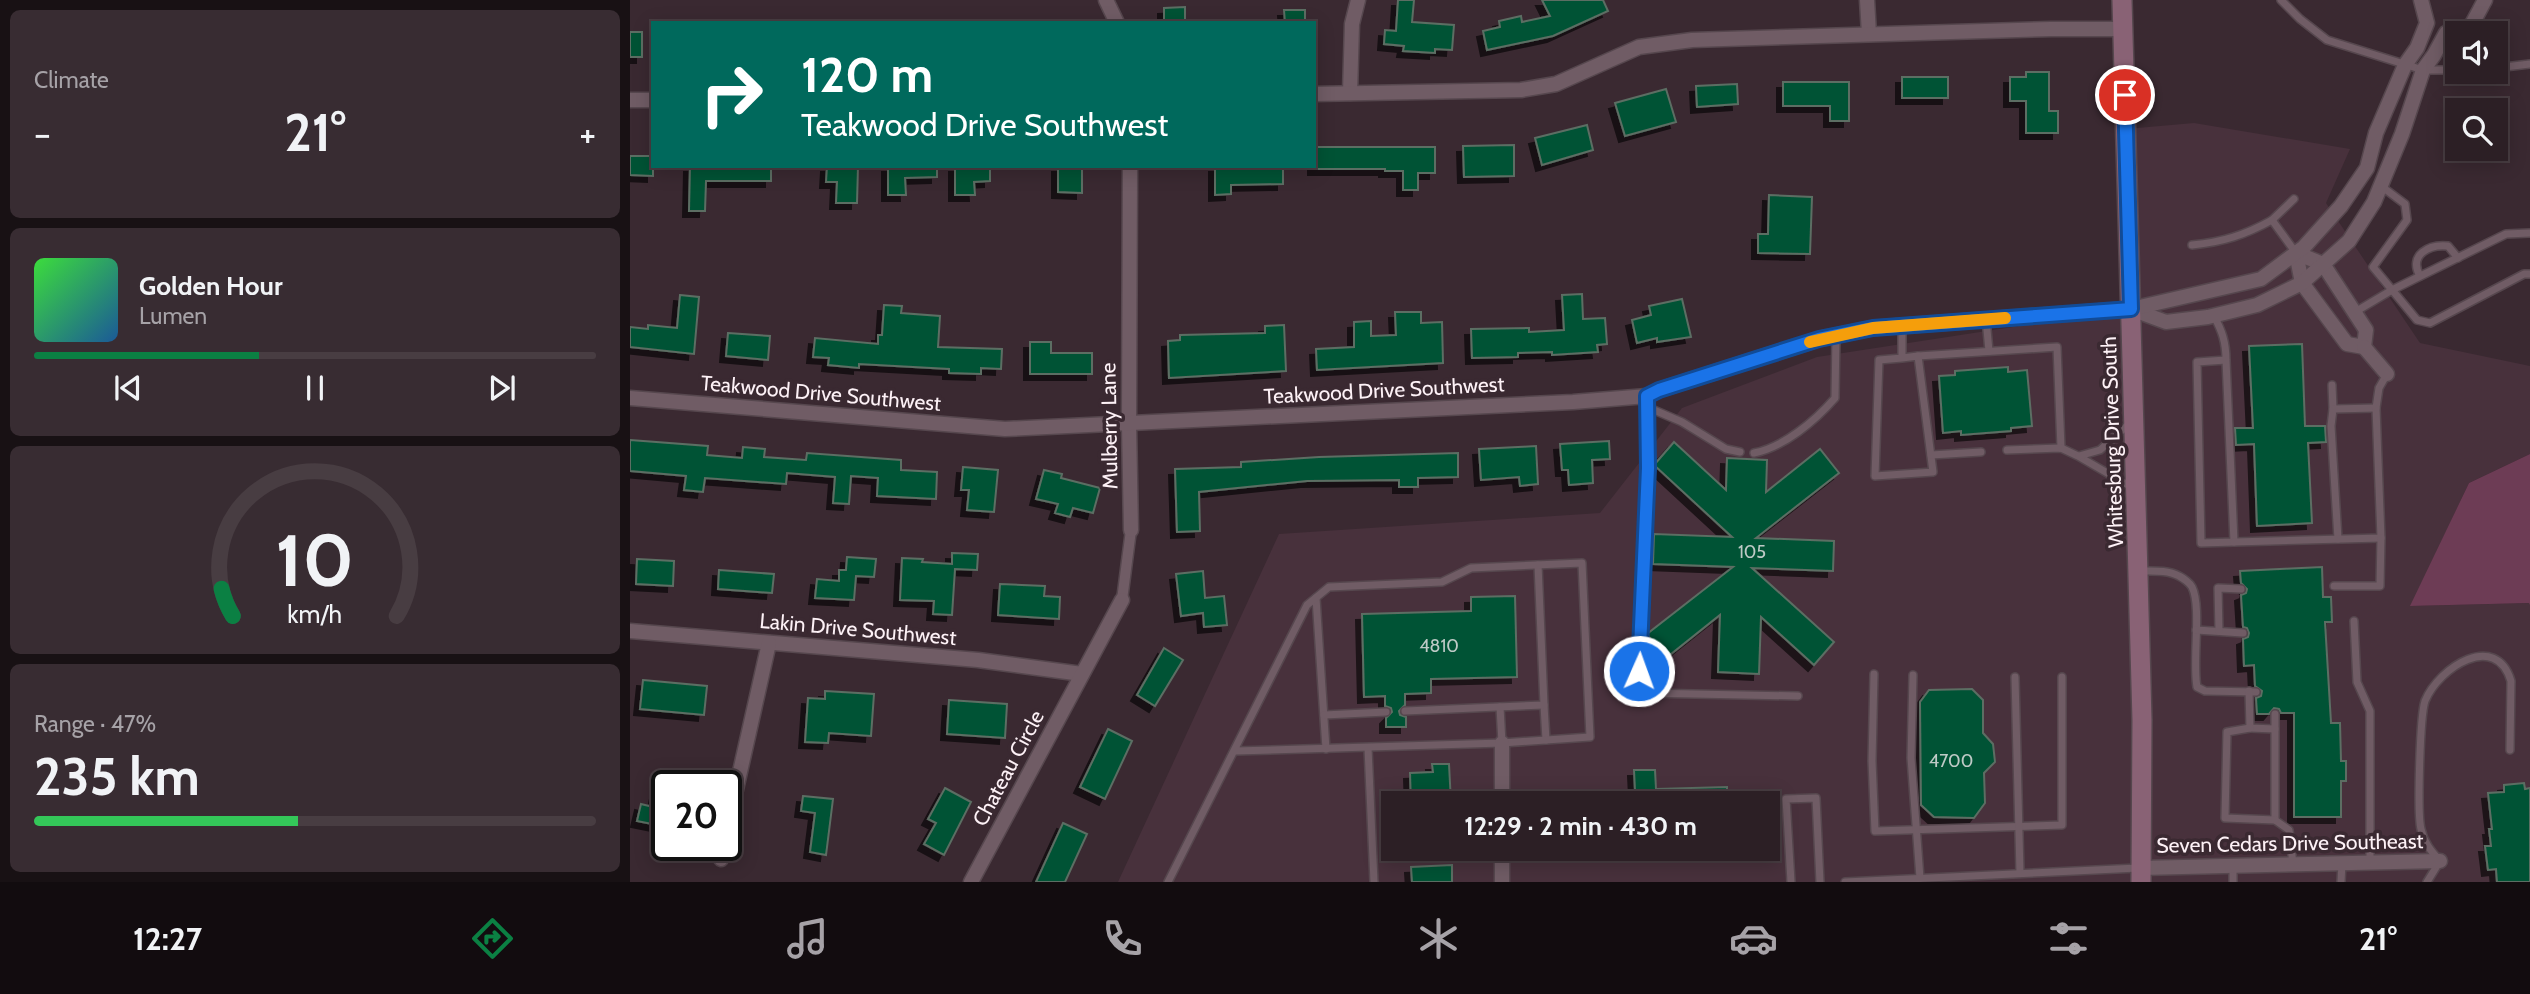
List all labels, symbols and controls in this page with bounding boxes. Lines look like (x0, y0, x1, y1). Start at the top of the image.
map controls (2445, 21, 2508, 161)
button: sound (2445, 21, 2508, 84)
text: 120 m (801, 45, 933, 104)
icon: right (686, 49, 777, 140)
pin (2095, 65, 2155, 125)
text: Climate (34, 66, 109, 94)
icon: arrive (2106, 76, 2144, 114)
button: search (2445, 98, 2508, 161)
text: 21° (284, 101, 346, 164)
text: Teakwood Drive Southwest (801, 105, 1168, 144)
text: − (34, 110, 51, 157)
text: + (579, 110, 596, 157)
text: Golden Hour (139, 270, 282, 302)
text: Lumen (139, 302, 207, 330)
street label: Whitesburg Drive South (2096, 336, 2128, 548)
street label: Mulberry Lane (1095, 362, 1123, 490)
icon: previous (109, 369, 147, 407)
icon: pause (296, 369, 334, 407)
icon: next (483, 369, 521, 407)
street label: Teakwood Drive Southwest (700, 370, 942, 416)
street label: Teakwood Drive Southwest (1263, 371, 1505, 409)
text: 10 (276, 516, 354, 604)
house number: 105 (1738, 541, 1766, 563)
text: km/h (288, 599, 342, 629)
street label: Lakin Drive Southwest (759, 608, 957, 650)
position arrow (1602, 634, 1676, 708)
house number: 4810 (1419, 635, 1459, 657)
street label: Chateau Circle (967, 706, 1049, 830)
text: Range · 47% (34, 710, 156, 738)
text: 235 km (34, 745, 200, 808)
house number: 4700 (1929, 750, 1973, 772)
speed limit sign: 20 (651, 770, 742, 861)
text: 12:29 · 2 min · 430 m (1464, 810, 1697, 842)
street label: Seven Cedars Drive Southeast (2156, 828, 2424, 858)
icon: directions (468, 914, 517, 963)
icon: music (783, 914, 832, 963)
icon: phone (1098, 914, 1147, 963)
icon: climate (1414, 914, 1463, 963)
icon: car (1729, 914, 1778, 963)
icon: filters (2044, 914, 2093, 963)
text: 12:27 (133, 919, 202, 958)
text: 21° (2359, 919, 2397, 958)

